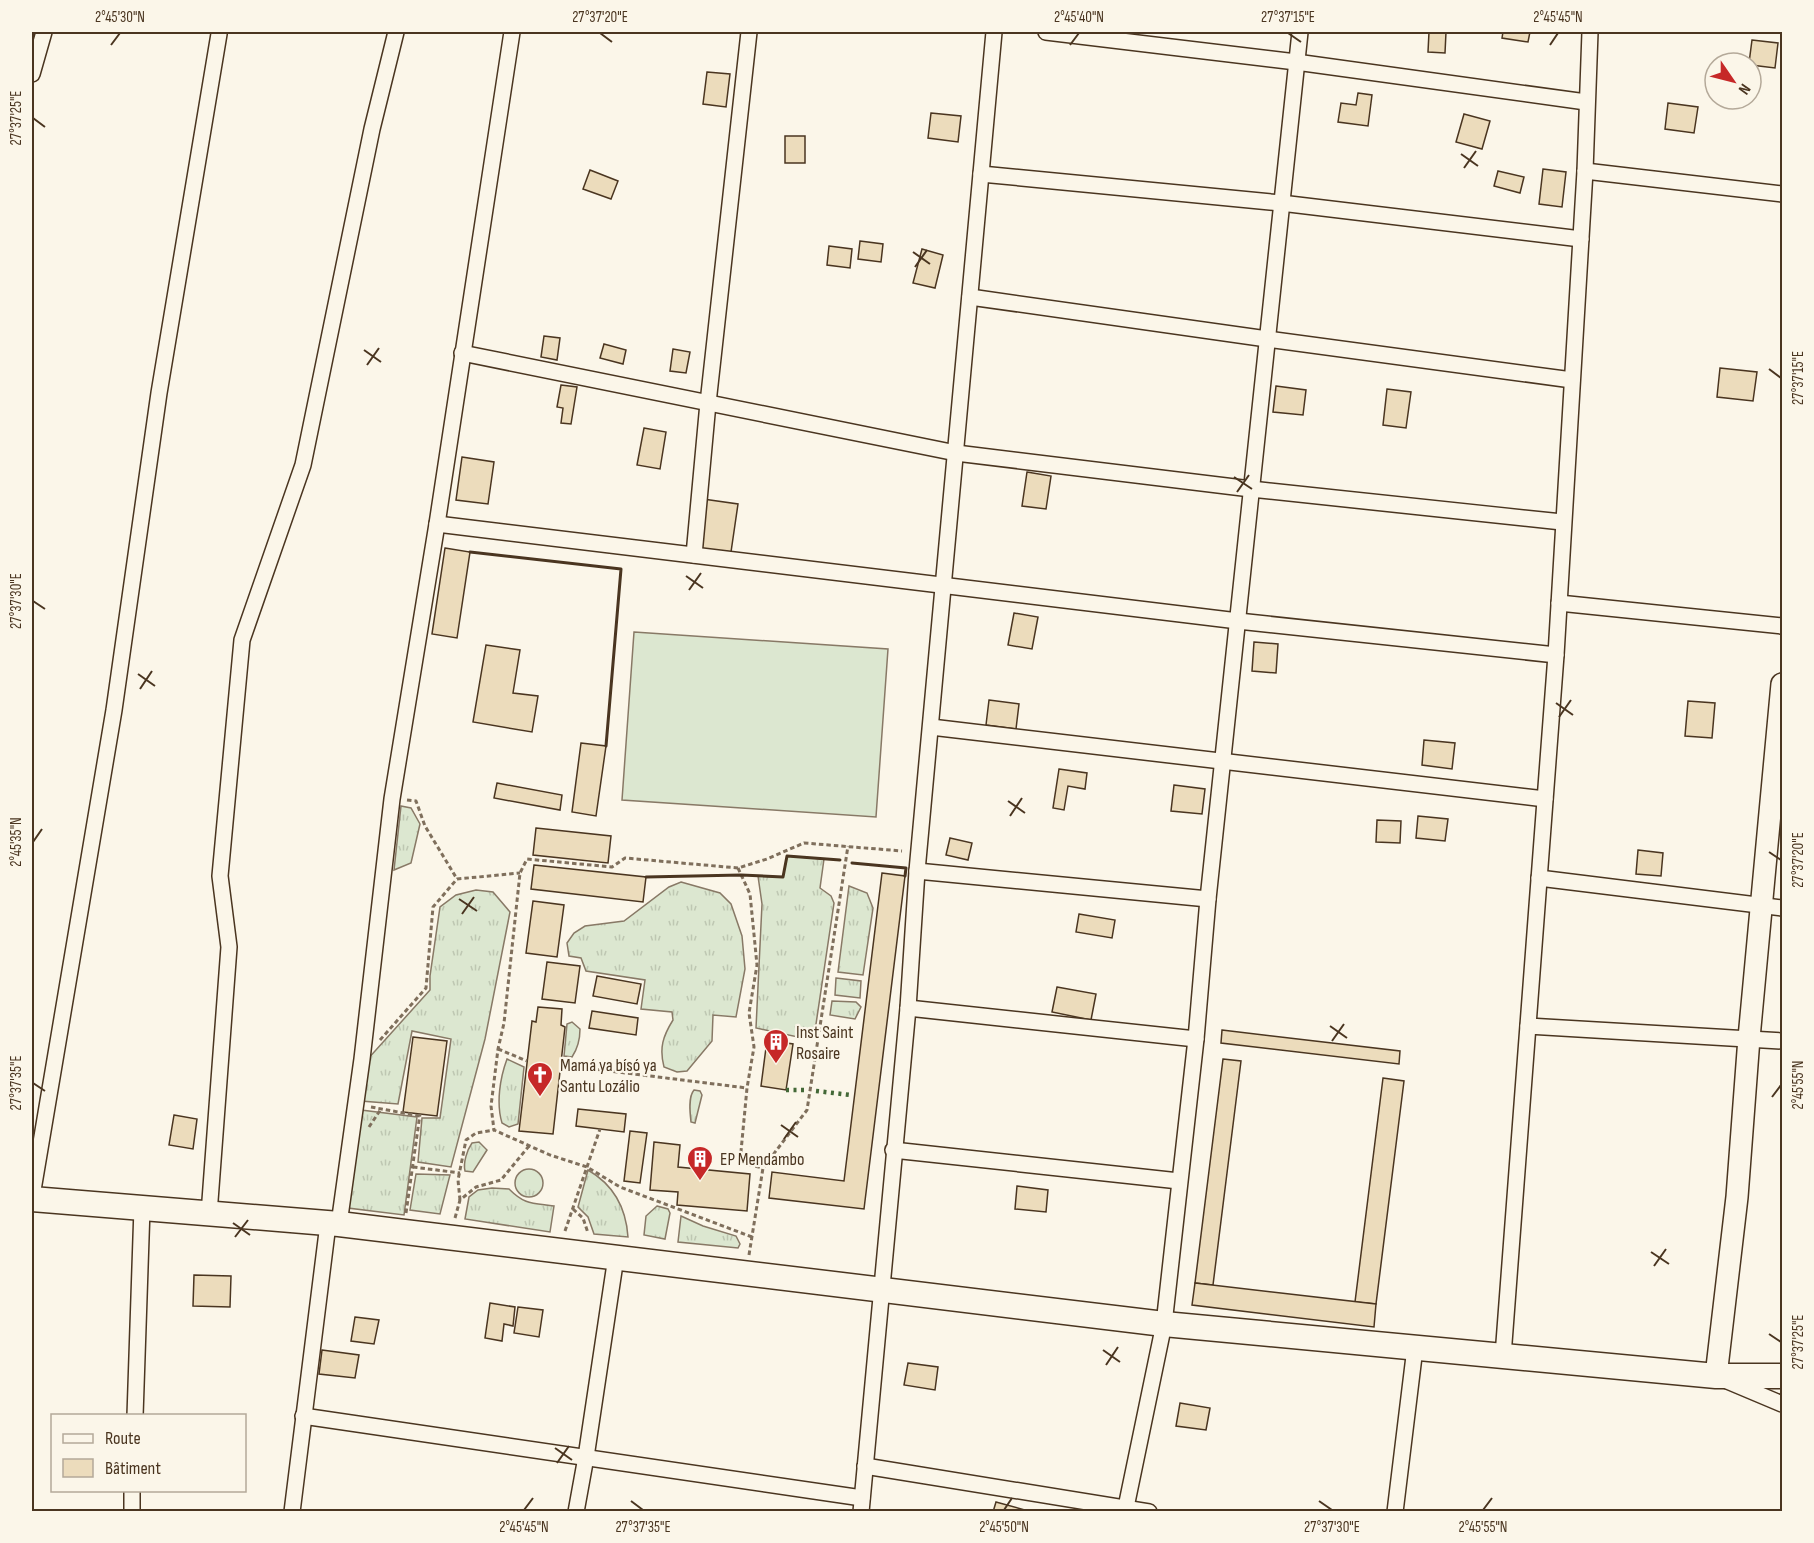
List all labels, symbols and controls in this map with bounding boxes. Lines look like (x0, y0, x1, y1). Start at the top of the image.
text: 2°45'30"N (95, 8, 145, 27)
text: 27°37'20"E (572, 8, 628, 27)
text: 2°45'40"N (1054, 8, 1104, 27)
text: 27°37'15"E (1261, 8, 1315, 27)
text: 2°45'45"N (1533, 8, 1583, 27)
north arrow (1703, 51, 1763, 111)
text: N (1734, 80, 1754, 98)
text: 27°37'25"E (7, 90, 26, 146)
text: 27°37'15"E (1789, 351, 1808, 405)
text: 27°37'30"E (7, 573, 26, 629)
text: 2°45'35"N (7, 817, 26, 867)
text: 27°37'20"E (1789, 832, 1808, 888)
place label: Inst Saint Rosaire (796, 1022, 854, 1064)
building icon: Inst Saint Rosaire (761, 1027, 791, 1065)
text: 27°37'35"E (7, 1055, 26, 1111)
place label: Mamá ya bísó ya Santu Lozálio (560, 1055, 657, 1097)
church icon: Mamá ya bísó ya Santu Lozálio (525, 1060, 555, 1098)
text: 2°45'55"N (1789, 1060, 1808, 1110)
building icon: EP Mendambo (685, 1144, 715, 1182)
place label: EP Mendambo (720, 1149, 804, 1170)
text: 27°37'25"E (1789, 1314, 1808, 1370)
legend (51, 1414, 246, 1492)
text: Route (105, 1428, 141, 1449)
text: Bâtiment (105, 1458, 161, 1479)
text: 2°45'45"N (499, 1518, 549, 1537)
text: 27°37'35"E (615, 1518, 671, 1537)
text: 2°45'50"N (979, 1518, 1029, 1537)
text: 27°37'30"E (1304, 1518, 1360, 1537)
text: 2°45'55"N (1458, 1518, 1508, 1537)

